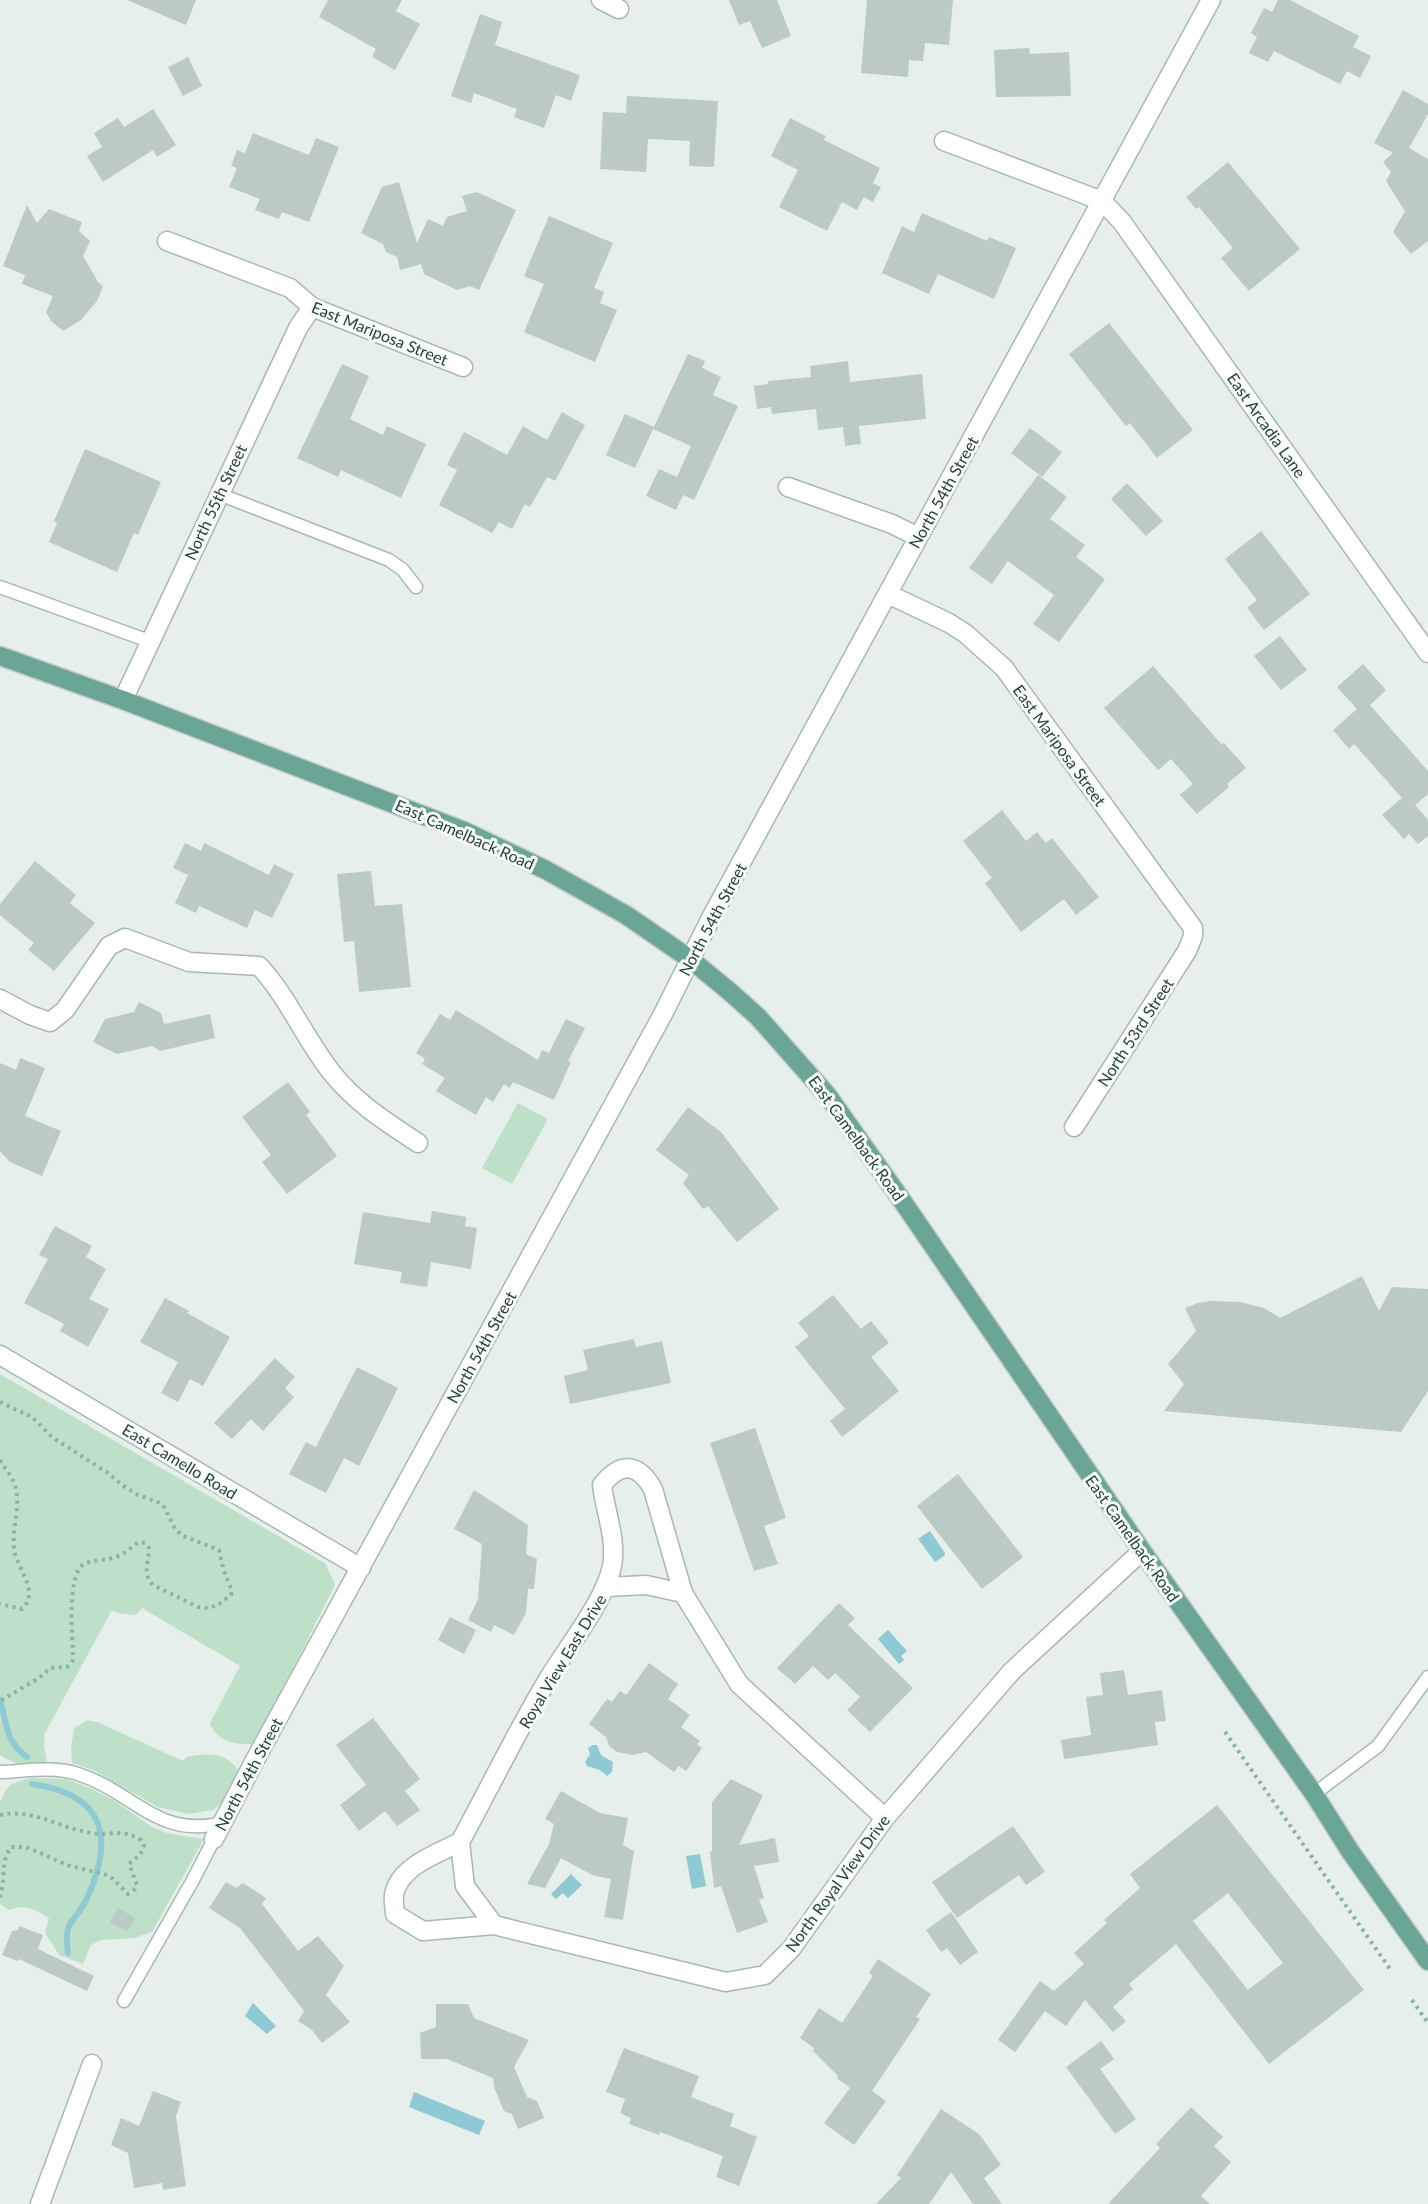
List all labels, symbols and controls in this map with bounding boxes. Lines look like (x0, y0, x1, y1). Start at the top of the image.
street label: East Mariposa Street (309, 297, 451, 369)
street label: East Arcadia Lane (1224, 369, 1310, 481)
street label: North 54th Street (904, 432, 982, 551)
street label: North 55th Street (180, 441, 250, 563)
street label: East Mariposa Street (1010, 681, 1111, 810)
street label: East Camelback Road (393, 795, 537, 873)
street label: North 54th Street (674, 859, 750, 979)
street label: North 53rd Street (1093, 974, 1177, 1090)
street label: East Camelback Road (805, 1072, 909, 1204)
street label: North 54th Street (442, 1287, 520, 1406)
street label: East Camello Road (119, 1419, 241, 1503)
street label: East Camelback Road (1082, 1471, 1184, 1605)
street label: Royal View East Drive (514, 1591, 610, 1731)
street label: North 54th Street (210, 1714, 286, 1834)
street label: North Royal View Drive (781, 1811, 893, 1955)

